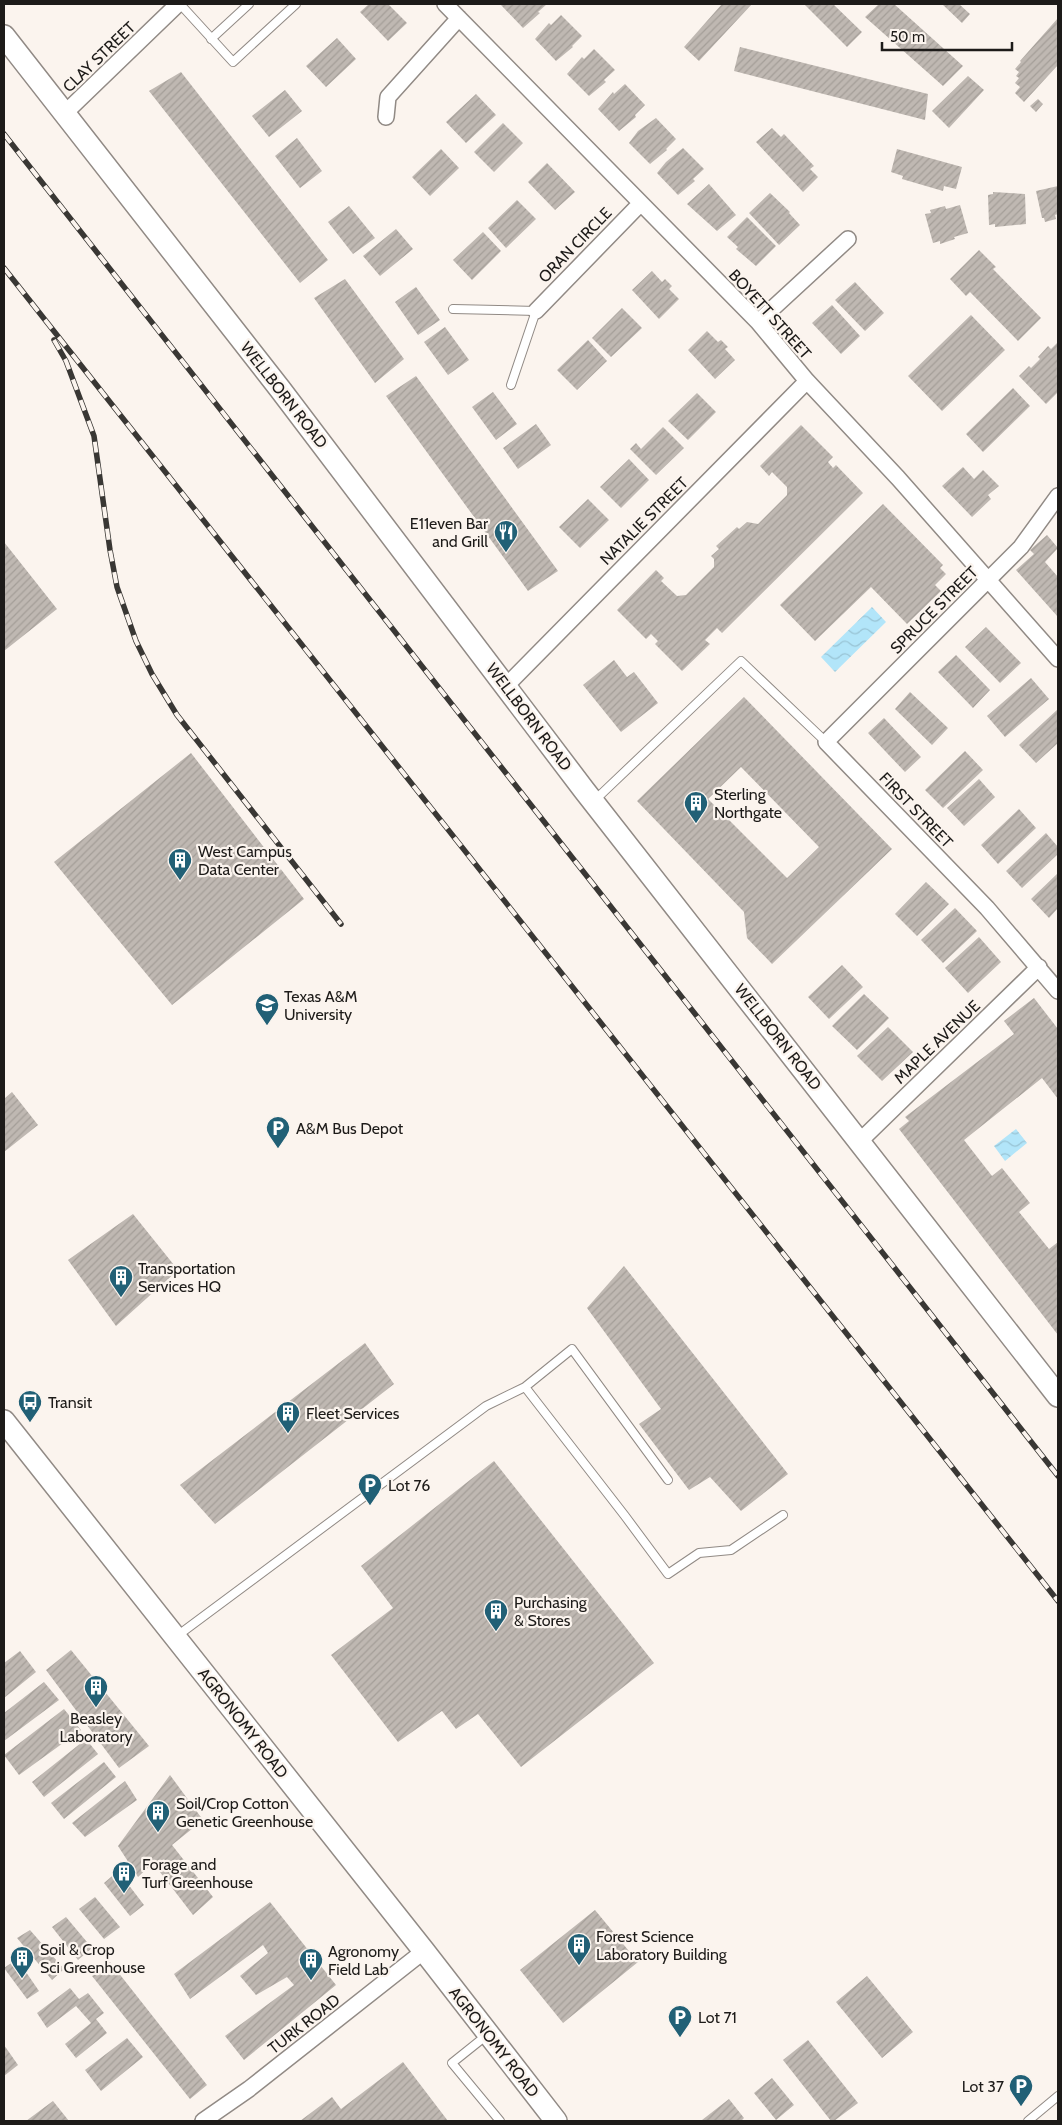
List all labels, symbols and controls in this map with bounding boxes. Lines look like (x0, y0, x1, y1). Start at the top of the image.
street label: CLAY STREET (59, 17, 139, 96)
scale bar (882, 20, 1012, 52)
text: 50 m (890, 28, 925, 46)
street label: ORAN CIRCLE (534, 203, 616, 286)
street label: BOYETT STREET (725, 265, 815, 363)
street label: WELLBORN ROAD (237, 338, 331, 452)
street label: NATALIE STREET (596, 473, 692, 569)
place label: E11even Bar and Grill (410, 514, 489, 551)
restaurant icon: E11even Bar and Grill (493, 519, 519, 553)
street label: SPRUCE STREET (886, 562, 982, 658)
street label: WELLBORN ROAD (482, 659, 576, 775)
street label: FIRST STREET (875, 768, 957, 852)
place label: Sterling Northgate (714, 785, 782, 822)
building icon: Sterling Northgate (683, 790, 709, 824)
place label: West Campus Data Center (198, 842, 292, 879)
building icon: West Campus Data Center (167, 847, 193, 881)
street label: WELLBORN ROAD (731, 980, 825, 1094)
place label: Texas A&M University (284, 987, 357, 1024)
school or university icon: Texas A&M University (254, 992, 280, 1026)
street label: MAPLE AVENUE (890, 996, 984, 1088)
parking icon: A&M Bus Depot (265, 1115, 291, 1149)
place label: A&M Bus Depot (296, 1119, 404, 1138)
place label: Transportation Services HQ (138, 1259, 236, 1296)
building icon: Transportation Services HQ (108, 1264, 134, 1298)
bus stop icon: Transit (17, 1389, 43, 1423)
place label: Transit (48, 1393, 93, 1412)
building icon: Fleet Services (275, 1400, 301, 1434)
place label: Fleet Services (306, 1404, 400, 1423)
parking icon: Lot 76 (357, 1472, 383, 1506)
place label: Lot 76 (388, 1476, 430, 1495)
place label: Purchasing & Stores (514, 1593, 588, 1630)
building icon: Purchasing & Stores (483, 1598, 509, 1632)
street label: AGRONOMY ROAD (194, 1664, 292, 1782)
building icon: Beasley Laboratory (83, 1674, 109, 1708)
place label: Beasley Laboratory (59, 1709, 133, 1746)
place label: Soil/Crop Cotton Genetic Greenhouse (176, 1794, 313, 1831)
building icon: Soil/Crop Cotton Genetic Greenhouse (145, 1799, 171, 1833)
place label: Forage and Turf Greenhouse (142, 1855, 253, 1892)
building icon: Forage and Turf Greenhouse (111, 1860, 137, 1894)
place label: Forest Science Laboratory Building (596, 1927, 728, 1964)
building icon: Forest Science Laboratory Building (566, 1932, 592, 1966)
place label: Soil & Crop Sci Greenhouse (40, 1940, 145, 1977)
place label: Agronomy Field Lab (328, 1942, 399, 1979)
building icon: Soil & Crop Sci Greenhouse (9, 1945, 35, 1979)
building icon: Agronomy Field Lab (298, 1947, 324, 1981)
street label: AGRONOMY ROAD (445, 1983, 543, 2101)
street label: TURK ROAD (264, 1990, 344, 2058)
parking icon: Lot 71 (667, 2004, 693, 2038)
place label: Lot 71 (698, 2008, 737, 2027)
parking icon: Lot 37 (1008, 2073, 1034, 2107)
place label: Lot 37 (962, 2077, 1004, 2096)

